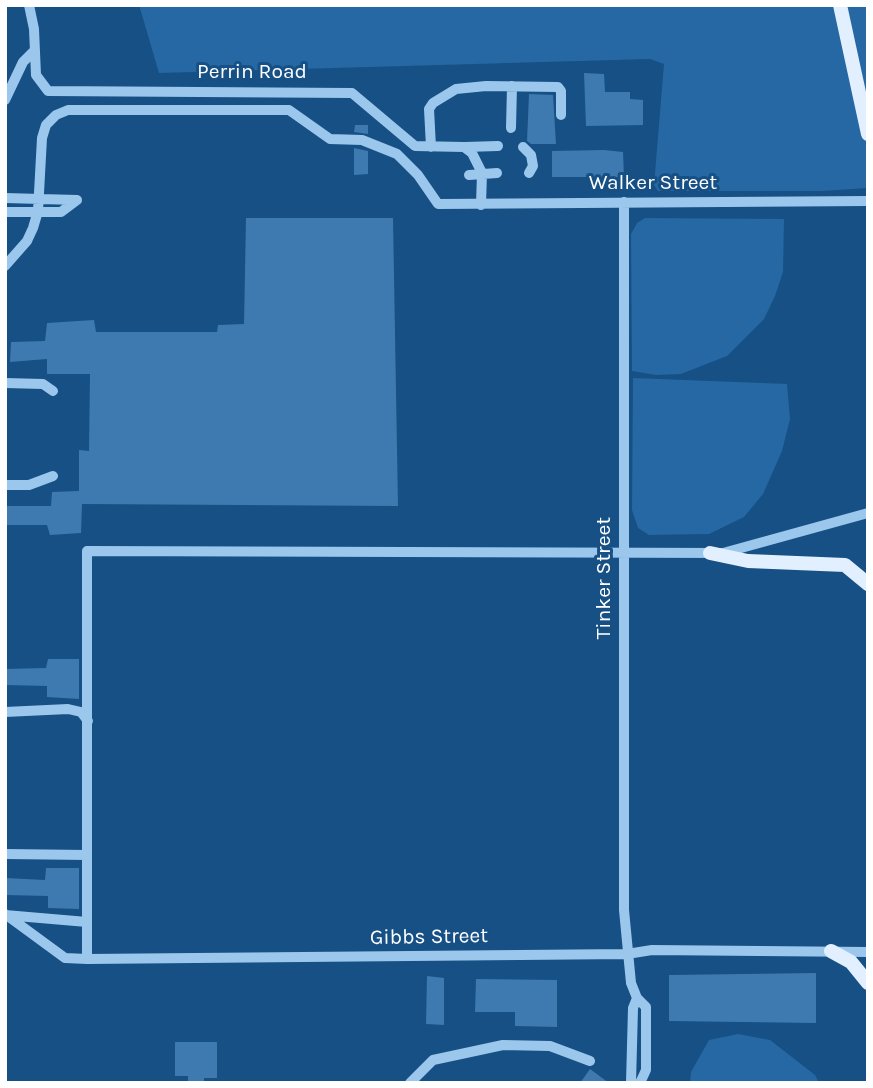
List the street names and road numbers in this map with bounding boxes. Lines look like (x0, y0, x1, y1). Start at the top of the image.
street label: Perrin Road (197, 59, 307, 85)
street label: Walker Street (589, 170, 717, 196)
street label: Tinker Street (591, 517, 617, 639)
street label: Gibbs Street (370, 923, 488, 951)

